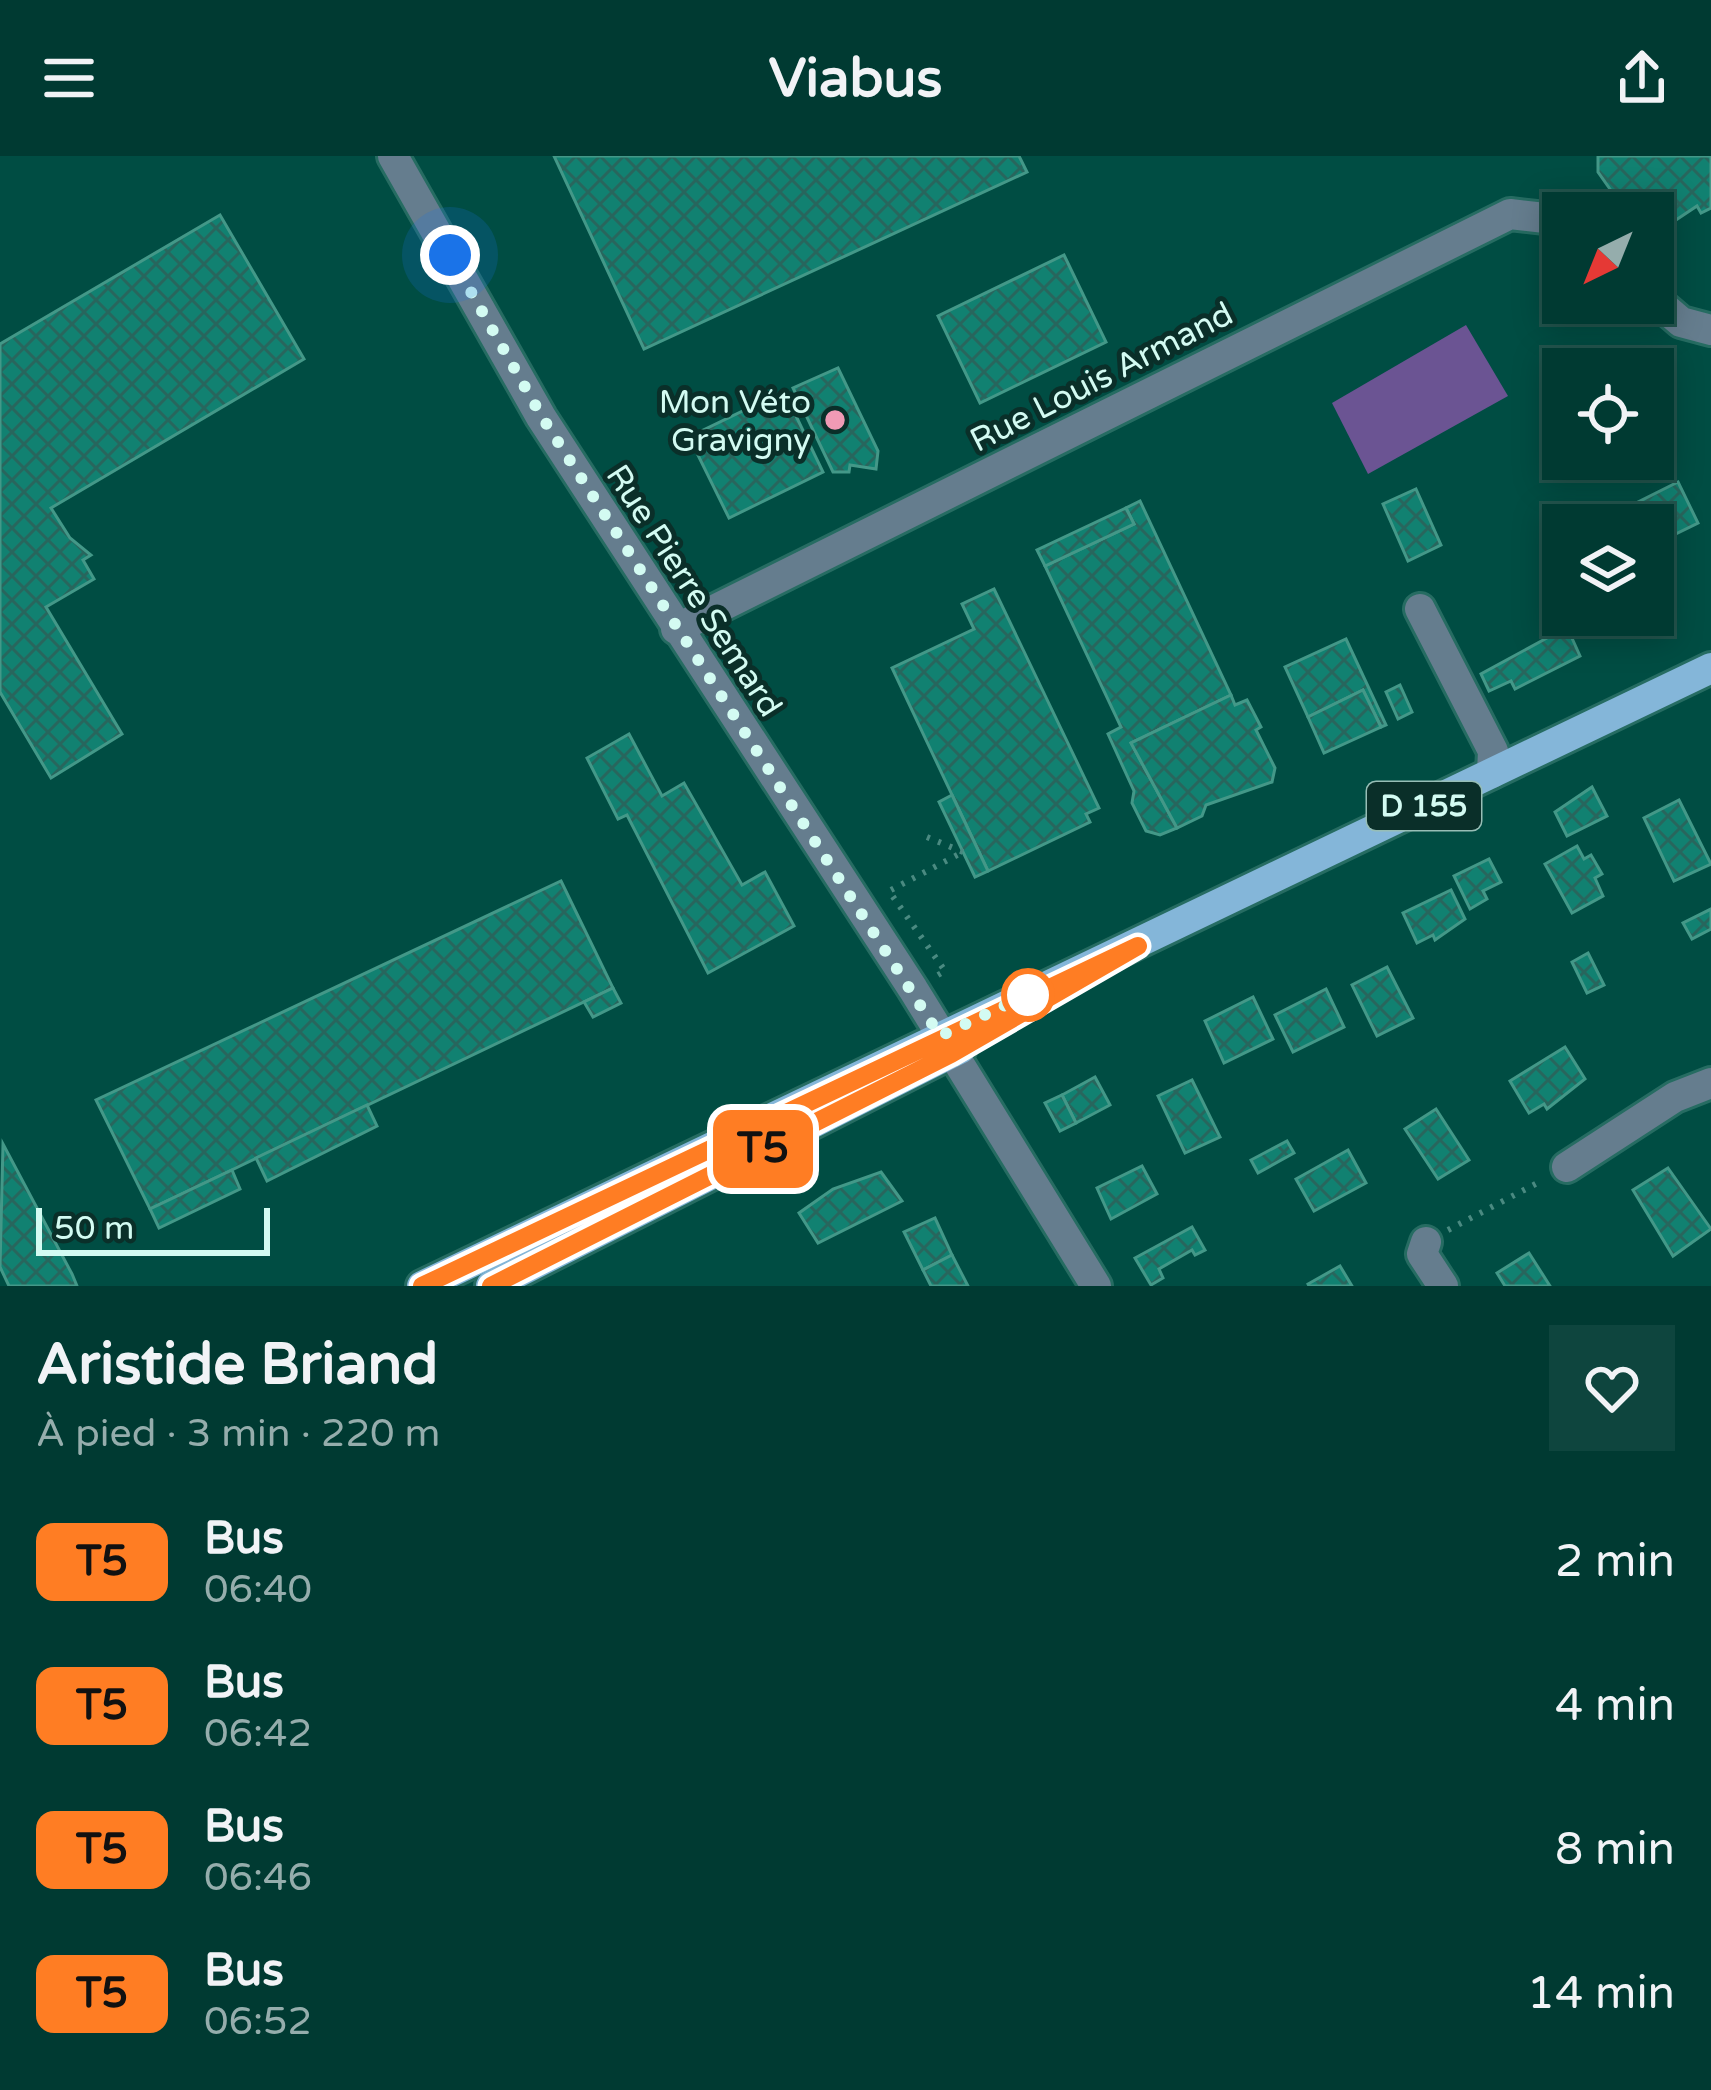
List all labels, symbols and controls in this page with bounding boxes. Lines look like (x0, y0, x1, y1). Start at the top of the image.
icon: menu (36, 45, 102, 111)
icon: share (1609, 45, 1675, 111)
text: Viabus (769, 46, 942, 111)
north arrow (1542, 192, 1674, 324)
map controls (1542, 192, 1674, 636)
your location (420, 225, 480, 285)
street label: Rue Louis Armand (964, 294, 1240, 460)
button: locate (1542, 348, 1674, 480)
place label: Mon Véto Gravigny (659, 383, 811, 460)
marker: Mon Véto Gravigny (822, 407, 848, 433)
street label: Rue Pierre Semard (598, 458, 790, 724)
button: layers (1542, 504, 1674, 636)
road number: D 155 (1367, 782, 1481, 830)
unlabelled marker (1003, 970, 1053, 1020)
line badge: T5 (709, 1110, 817, 1188)
text: T5 (737, 1123, 789, 1174)
scale bar (36, 1202, 270, 1255)
text: 50 m (54, 1209, 134, 1248)
button: heart (1549, 1325, 1675, 1451)
text: Aristide Briand (36, 1331, 438, 1399)
text: À pied · 3 min · 220 m (36, 1410, 440, 1457)
text: Bus (204, 1512, 284, 1566)
text: 2 min (1555, 1535, 1675, 1589)
text: T5 (76, 1536, 128, 1587)
text: 06:40 (204, 1566, 312, 1613)
text: Bus (204, 1656, 284, 1710)
text: 4 min (1555, 1679, 1675, 1733)
text: T5 (76, 1680, 128, 1731)
text: 06:42 (204, 1710, 312, 1757)
text: Bus (204, 1800, 284, 1854)
text: 8 min (1555, 1823, 1675, 1877)
text: T5 (76, 1824, 128, 1875)
text: 06:46 (204, 1854, 312, 1901)
text: Bus (204, 1944, 284, 1998)
text: 14 min (1527, 1967, 1675, 2021)
text: T5 (76, 1968, 128, 2019)
text: 06:52 (204, 1998, 312, 2045)

